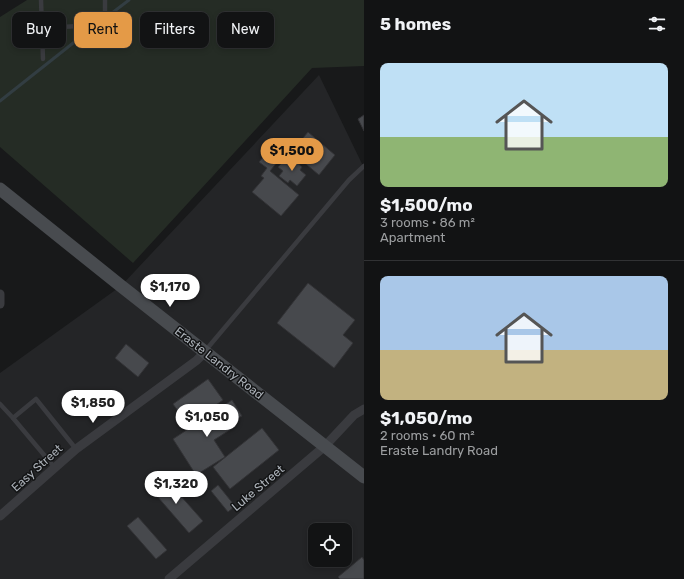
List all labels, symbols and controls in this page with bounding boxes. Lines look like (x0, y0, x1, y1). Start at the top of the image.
chip: Buy (12, 12, 66, 48)
chip: Rent (74, 12, 132, 48)
chip: Filters (140, 12, 209, 48)
chip: New (217, 12, 274, 48)
icon: filters (646, 13, 668, 35)
text: 5 homes (380, 14, 451, 34)
icon: home (488, 89, 560, 161)
pin: $1,500 (259, 138, 325, 172)
text: $1,500 (270, 143, 314, 158)
text: $1,500/mo (380, 195, 473, 215)
text: 3 rooms · 86 m² (380, 215, 475, 230)
text: Apartment (380, 230, 445, 245)
pin: $1,170 (137, 274, 203, 308)
text: $1,170 (150, 279, 190, 294)
icon: home (488, 302, 560, 374)
street label: Eraste Landry Road (172, 324, 266, 402)
pin: $1,850 (60, 390, 126, 424)
text: $1,850 (71, 395, 115, 410)
pin: $1,050 (174, 404, 240, 438)
text: $1,050/mo (380, 408, 472, 428)
text: $1,050 (185, 409, 229, 424)
text: 2 rooms · 60 m² (380, 428, 475, 443)
street label: Easy Street (9, 441, 66, 495)
text: Eraste Landry Road (380, 443, 498, 458)
street label: Luke Street (229, 462, 287, 514)
pin: $1,320 (143, 471, 209, 505)
text: $1,320 (154, 476, 198, 491)
map controls (308, 523, 352, 567)
button: locate (308, 523, 352, 567)

